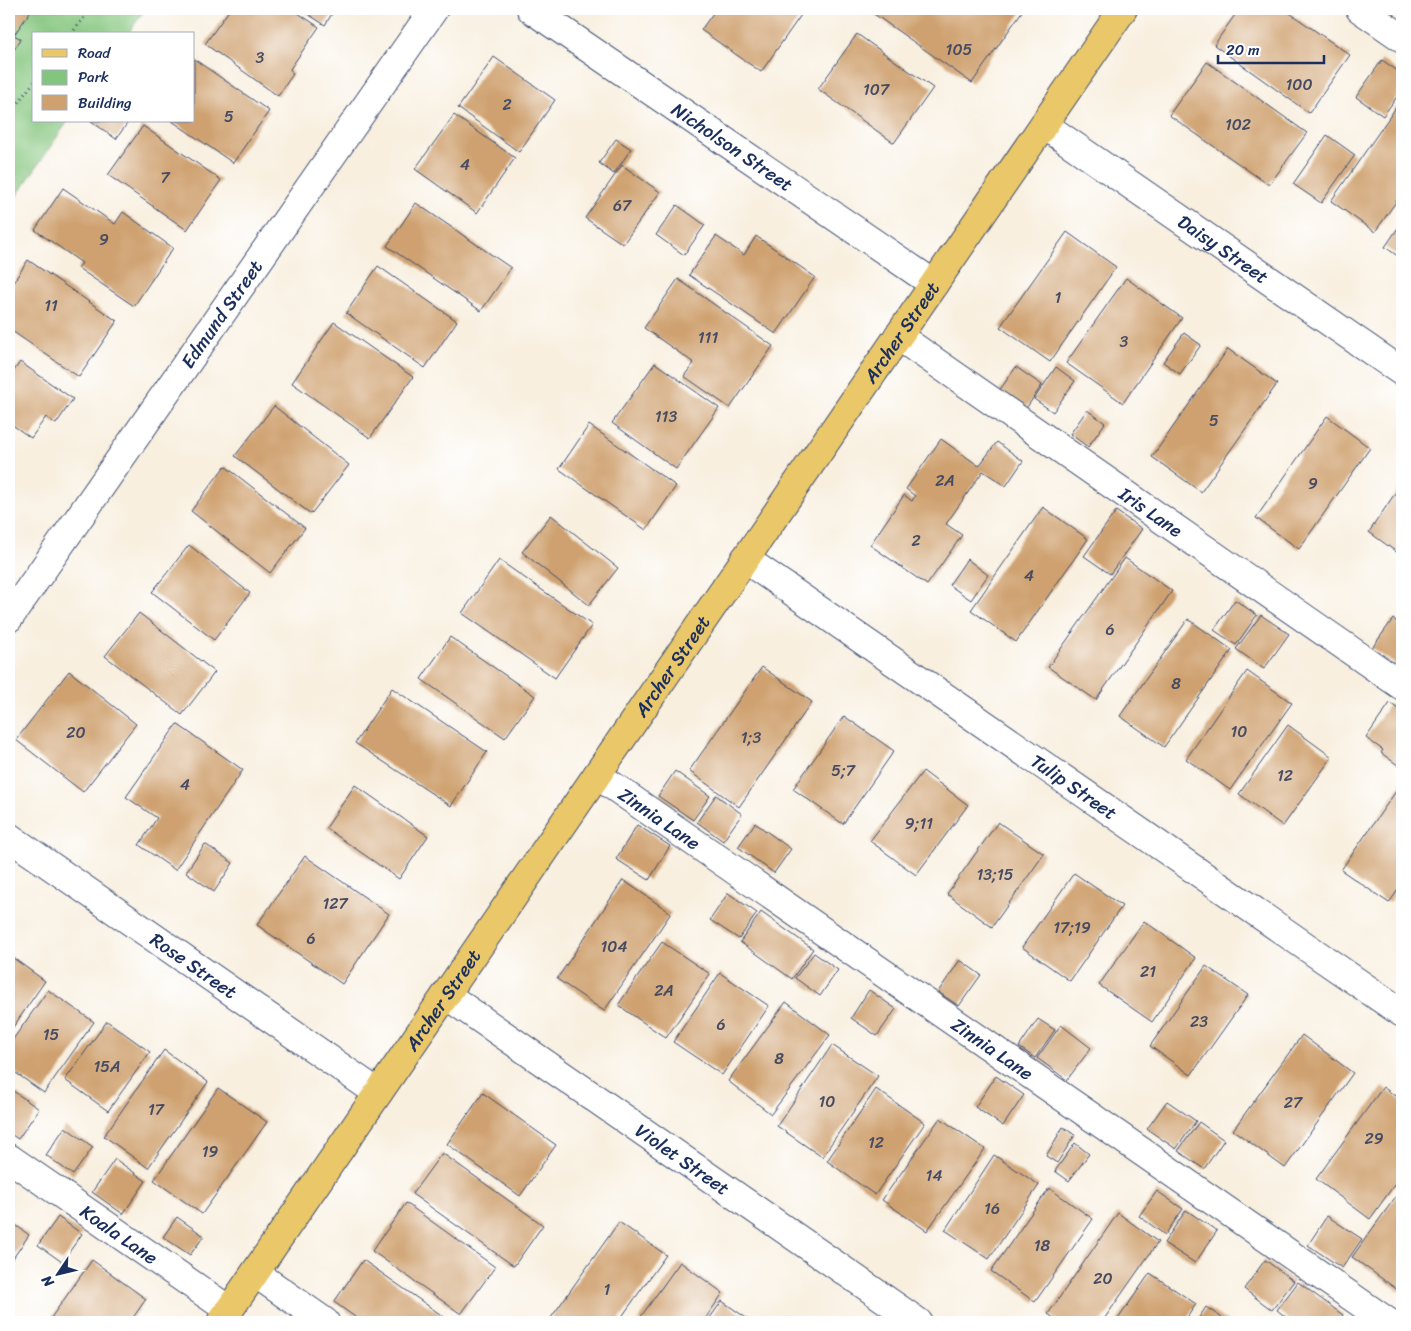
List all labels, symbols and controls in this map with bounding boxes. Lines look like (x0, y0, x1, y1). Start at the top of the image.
legend (32, 32, 195, 122)
scale bar (1218, 32, 1325, 64)
house number: 105 (946, 35, 973, 64)
text: 20 m (1226, 37, 1260, 63)
text: Road (78, 40, 111, 66)
house number: 3 (256, 43, 265, 72)
text: Park (78, 64, 109, 90)
house number: 100 (1285, 70, 1313, 99)
house number: 107 (863, 75, 890, 104)
text: Building (78, 90, 132, 116)
house number: 2 (502, 90, 512, 119)
street label: Nicholson Street (664, 93, 800, 200)
house number: 5 (224, 102, 234, 131)
house number: 102 (1225, 110, 1251, 139)
house number: 4 (460, 150, 470, 179)
house number: 7 (160, 163, 170, 192)
house number: 67 (613, 191, 632, 220)
street label: Daisy Street (1171, 206, 1276, 293)
house number: 9 (99, 225, 109, 254)
street label: Edmund Street (172, 253, 271, 375)
street label: Archer Street (854, 275, 948, 391)
house number: 1 (1055, 283, 1062, 312)
house number: 11 (44, 291, 58, 320)
house number: 111 (698, 323, 718, 352)
house number: 3 (1120, 327, 1129, 356)
house number: 113 (655, 402, 677, 431)
house number: 5 (1209, 406, 1219, 435)
house number: 2A (935, 466, 955, 495)
house number: 9 (1308, 469, 1318, 498)
street label: Iris Lane (1111, 477, 1190, 546)
house number: 2 (911, 526, 921, 555)
house number: 4 (1024, 561, 1034, 590)
street label: Archer Street (625, 608, 719, 725)
house number: 6 (1105, 615, 1115, 644)
house number: 8 (1171, 669, 1181, 698)
house number: 10 (1231, 717, 1247, 746)
house number: 20 (66, 718, 86, 747)
house number: 1;3 (741, 723, 761, 752)
street label: Tulip Street (1024, 745, 1124, 829)
house number: 5;7 (831, 756, 856, 785)
house number: 12 (1277, 761, 1293, 790)
house number: 4 (180, 770, 190, 799)
street label: Zinnia Lane (611, 778, 708, 859)
house number: 9;11 (905, 809, 933, 838)
house number: 13;15 (976, 860, 1014, 889)
house number: 127 (322, 889, 348, 918)
house number: 17;19 (1053, 913, 1091, 942)
street label: Rose Street (143, 924, 244, 1008)
house number: 6 (306, 924, 316, 953)
house number: 104 (601, 932, 627, 961)
street label: Archer Street (395, 942, 490, 1059)
house number: 21 (1140, 957, 1156, 986)
house number: 2A (654, 976, 674, 1005)
house number: 23 (1190, 1007, 1208, 1036)
street label: Zinnia Lane (944, 1009, 1041, 1090)
house number: 6 (716, 1010, 726, 1039)
house number: 15 (43, 1020, 60, 1049)
house number: 8 (774, 1044, 784, 1073)
house number: 15A (93, 1052, 121, 1081)
house number: 10 (819, 1087, 835, 1116)
house number: 27 (1284, 1088, 1303, 1117)
house number: 17 (148, 1095, 165, 1124)
street label: Violet Street (628, 1115, 737, 1204)
house number: 29 (1364, 1124, 1384, 1153)
house number: 12 (868, 1128, 884, 1157)
house number: 19 (202, 1137, 219, 1166)
house number: 14 (926, 1161, 942, 1190)
house number: 16 (984, 1194, 1000, 1223)
street label: Koala Lane (73, 1196, 165, 1274)
house number: 18 (1034, 1231, 1051, 1260)
north arrow (32, 1248, 82, 1298)
house number: 20 (1093, 1264, 1113, 1293)
text: N (35, 1270, 61, 1293)
house number: 1 (604, 1275, 611, 1304)

